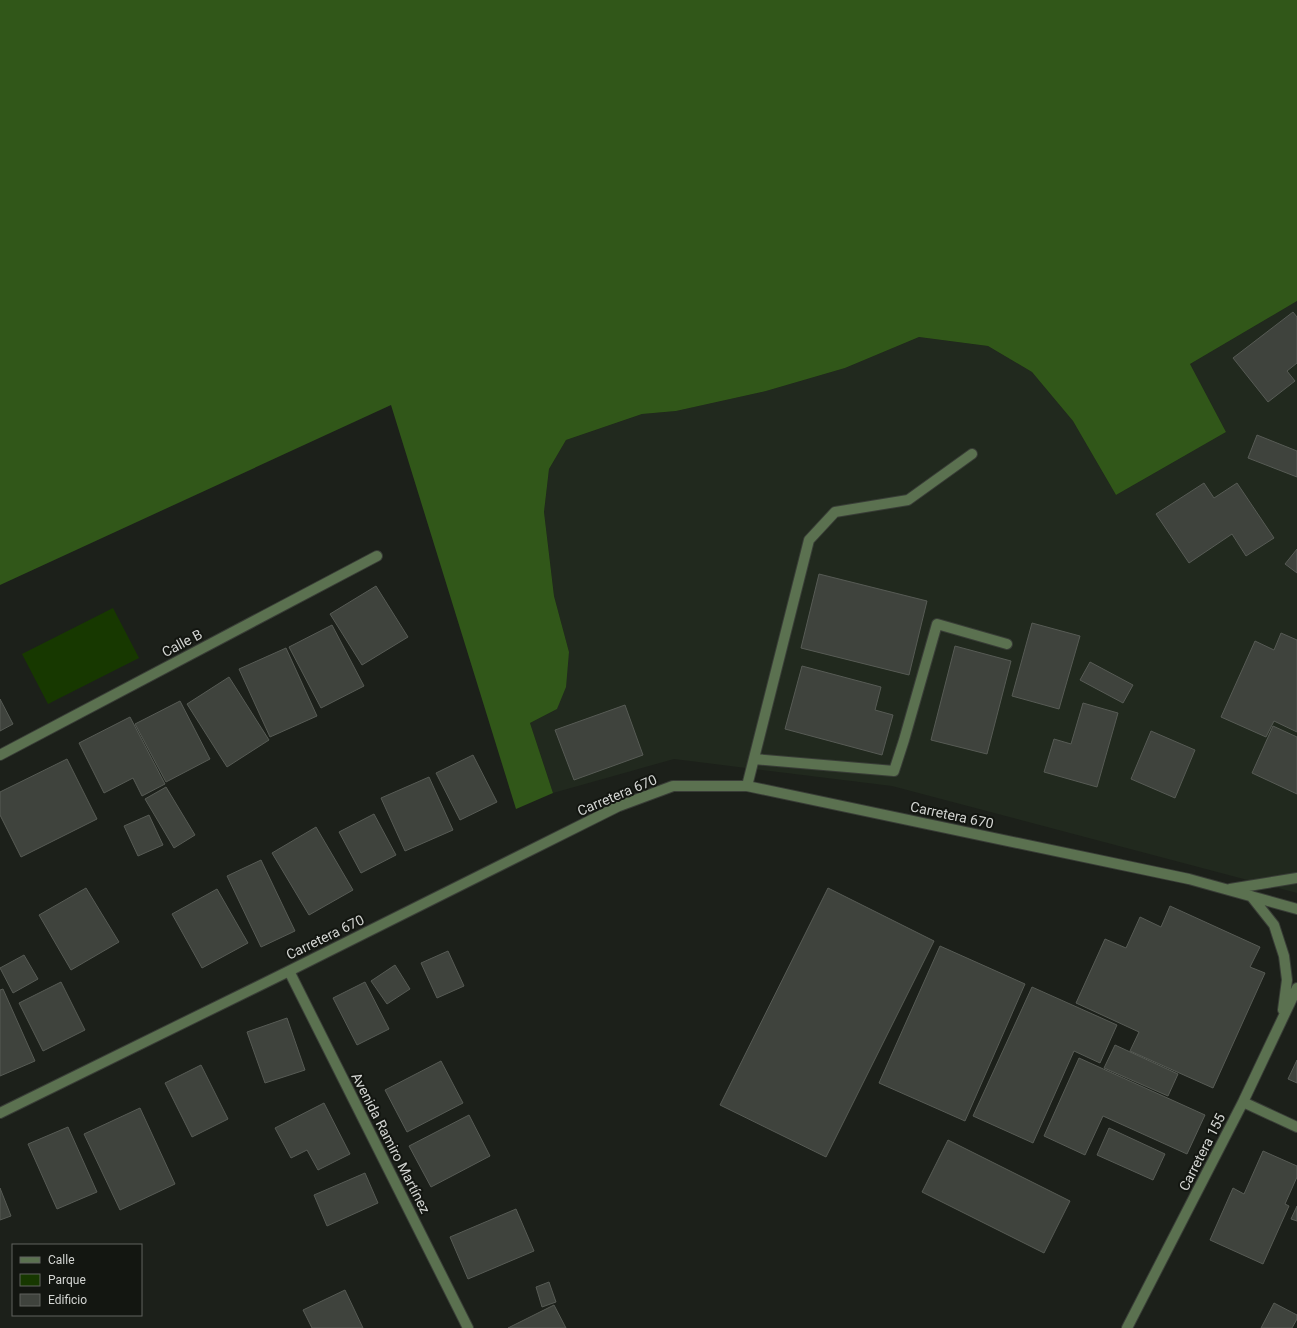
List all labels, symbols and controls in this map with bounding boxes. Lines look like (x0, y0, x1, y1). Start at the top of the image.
street label: Calle B (159, 626, 205, 660)
street label: Carretera 670 (575, 771, 659, 819)
street label: Carretera 670 (909, 798, 995, 832)
street label: Carretera 670 (283, 911, 367, 963)
street label: Avenida Ramiro Martínez (348, 1070, 434, 1216)
street label: Carretera 155 (1176, 1111, 1228, 1193)
legend (12, 1244, 142, 1316)
text: Calle (48, 1253, 75, 1267)
text: Parque (48, 1273, 86, 1287)
text: Edificio (48, 1293, 87, 1307)

